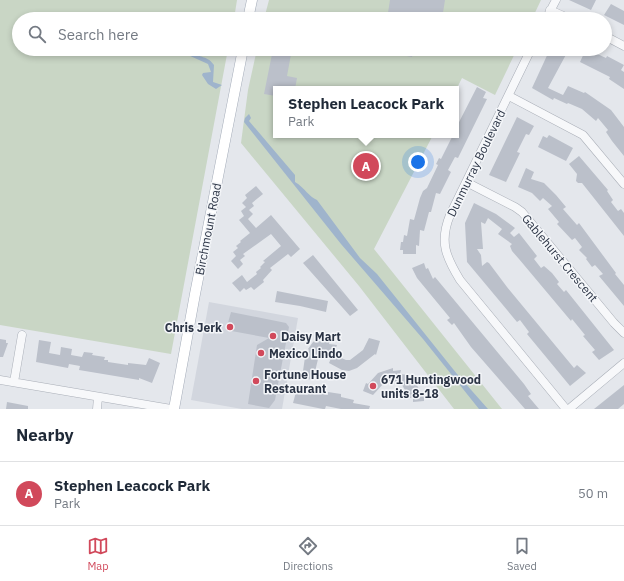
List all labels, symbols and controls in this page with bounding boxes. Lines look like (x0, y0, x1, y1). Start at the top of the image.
search box (12, 12, 612, 56)
icon: search (26, 23, 48, 45)
text: Search here (58, 25, 138, 44)
popup (273, 86, 459, 138)
text: Stephen Leacock Park (288, 94, 444, 113)
street label: Dunmurray Boulevard (443, 107, 509, 219)
text: Park (288, 113, 314, 130)
pin: A (353, 151, 379, 181)
your location (408, 152, 428, 172)
street label: Birchmount Road (192, 182, 224, 276)
street label: Gablehurst Crescent (519, 211, 601, 305)
place label: Chris Jerk (165, 320, 222, 335)
marker: Chris Jerk (225, 322, 235, 332)
place label: Daisy Mart (281, 329, 341, 344)
marker: Daisy Mart (268, 331, 278, 341)
place label: Mexico Lindo (269, 346, 343, 361)
marker: Mexico Lindo (256, 348, 266, 358)
place label: Fortune House Restaurant (264, 367, 346, 396)
place label: 671 Huntingwood units 8-18 (381, 372, 481, 401)
marker: Fortune House Restaurant (251, 376, 261, 386)
marker: 671 Huntingwood units 8-18 (368, 381, 378, 391)
text: Nearby (16, 424, 74, 446)
text: Stephen Leacock Park (54, 476, 210, 495)
text: A (25, 485, 33, 502)
text: 50 m (578, 485, 608, 502)
text: Park (54, 495, 80, 512)
tab: Map (87, 535, 109, 573)
tab: Directions (283, 535, 333, 573)
tab: Saved (507, 535, 537, 573)

